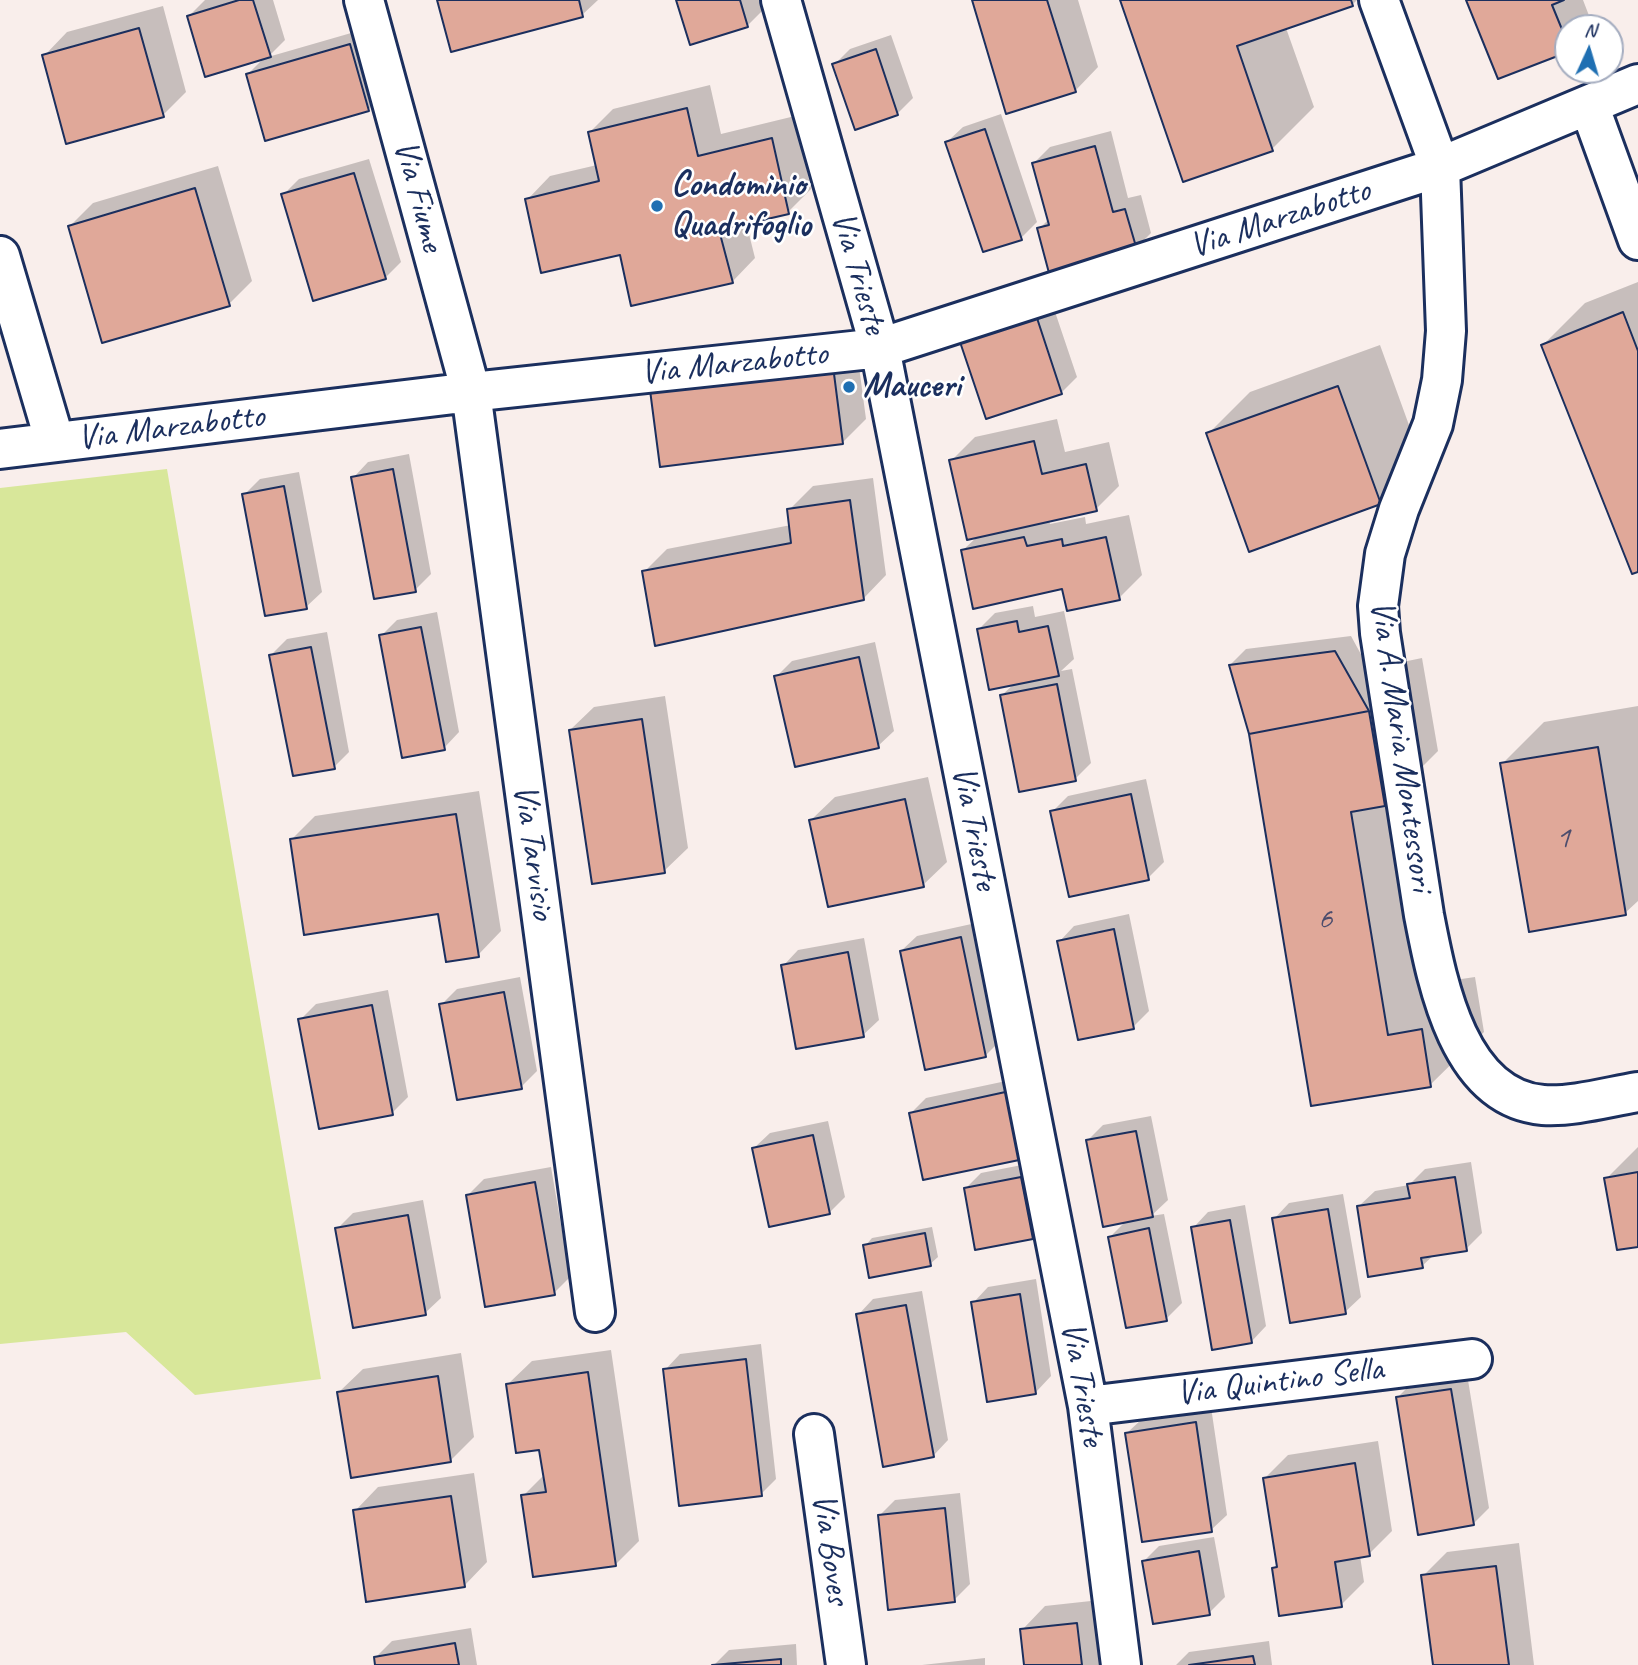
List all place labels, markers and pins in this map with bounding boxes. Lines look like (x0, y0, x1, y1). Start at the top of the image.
place label: Condominio Quadrifoglio (671, 165, 811, 247)
marker: Condominio Quadrifoglio (649, 198, 665, 214)
place label: Mauceri (863, 366, 961, 408)
marker: Mauceri (841, 379, 857, 395)

